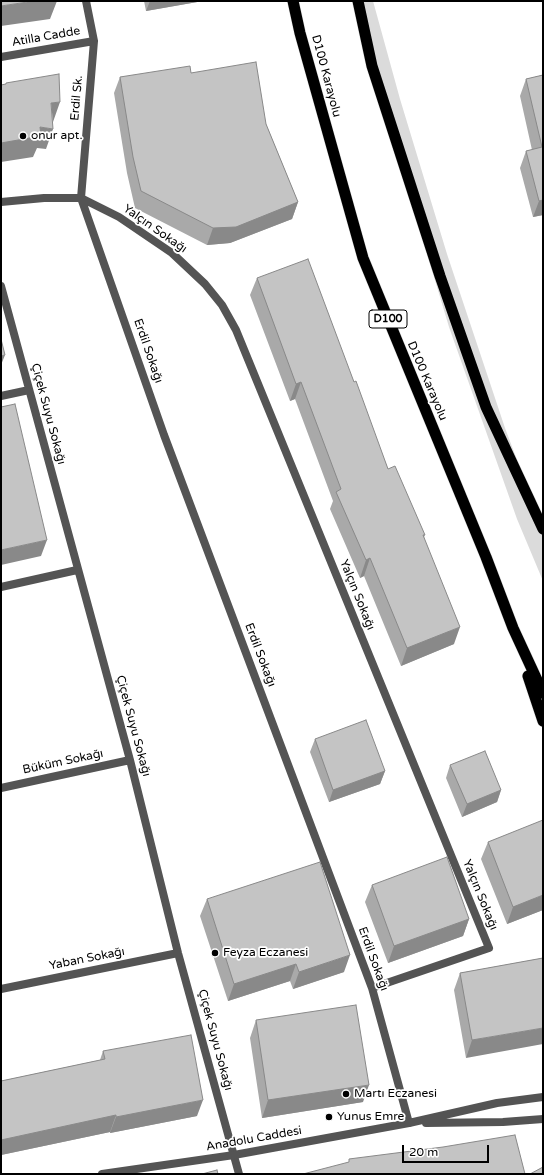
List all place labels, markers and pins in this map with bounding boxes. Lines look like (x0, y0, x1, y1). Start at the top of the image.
place label: onur apt. (31, 129, 83, 143)
marker: onur apt. (18, 131, 28, 141)
place label: Feyza Eczanesi (223, 946, 308, 960)
marker: Feyza Eczanesi (210, 948, 220, 958)
place label: Martı Eczanesi (354, 1087, 437, 1101)
marker: Martı Eczanesi (341, 1089, 351, 1099)
place label: Yunus Emre (337, 1110, 404, 1124)
marker: Yunus Emre (324, 1112, 334, 1122)

